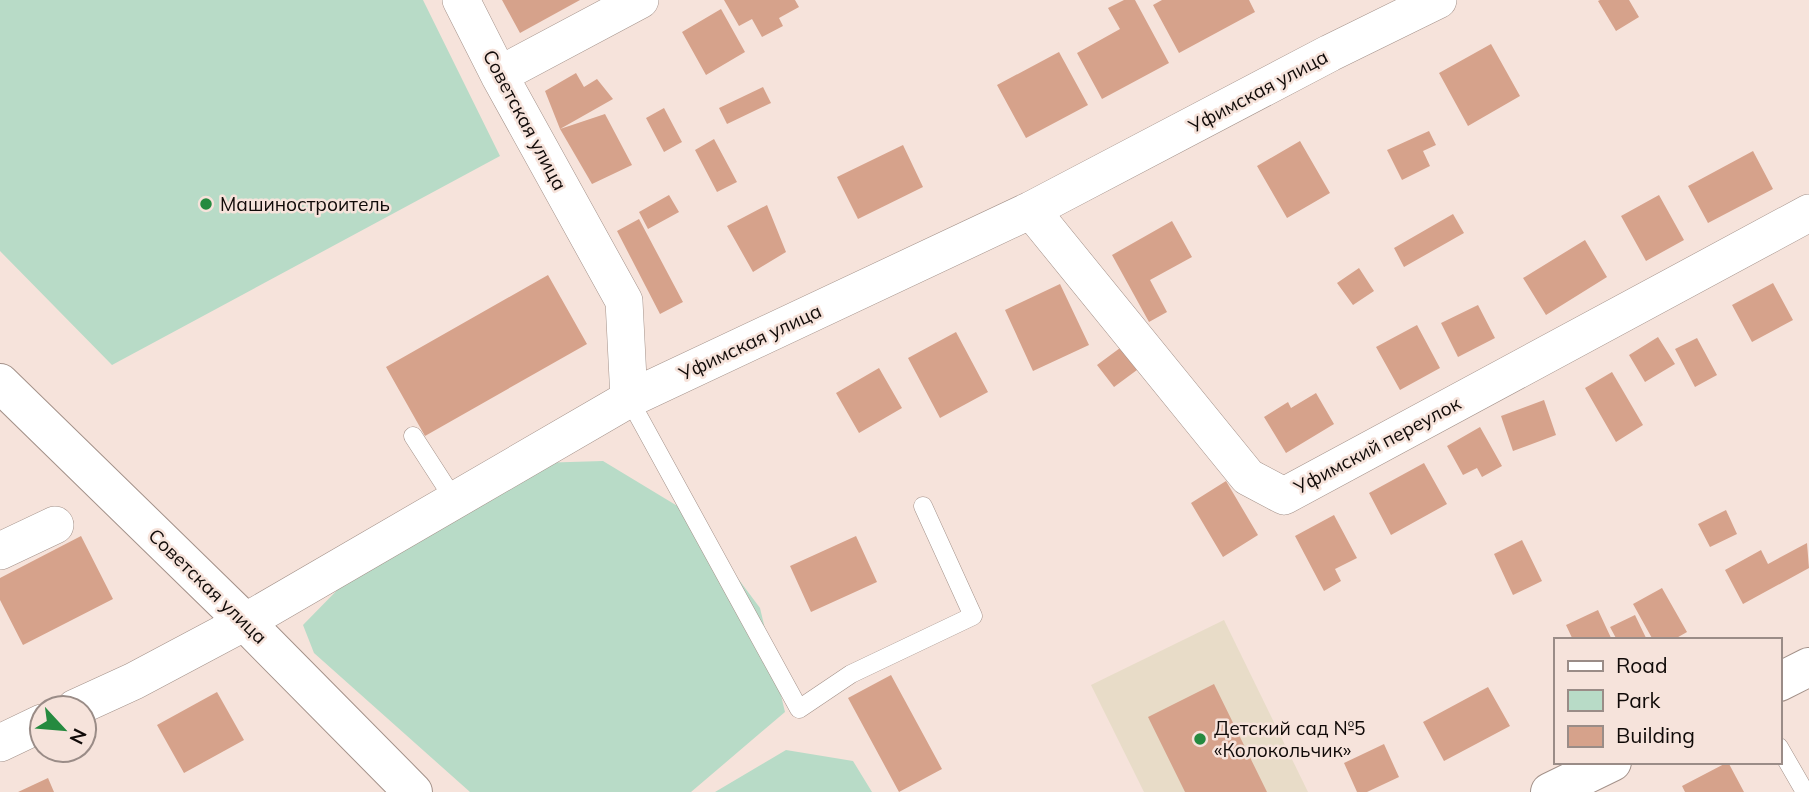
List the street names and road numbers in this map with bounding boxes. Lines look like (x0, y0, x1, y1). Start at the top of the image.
street label: Уфимская улица (1183, 44, 1332, 138)
street label: Советская улица (478, 46, 572, 194)
street label: Уфимская улица (674, 299, 825, 386)
street label: Уфимский переулок (1289, 390, 1465, 500)
street label: Советская улица (144, 523, 272, 649)

